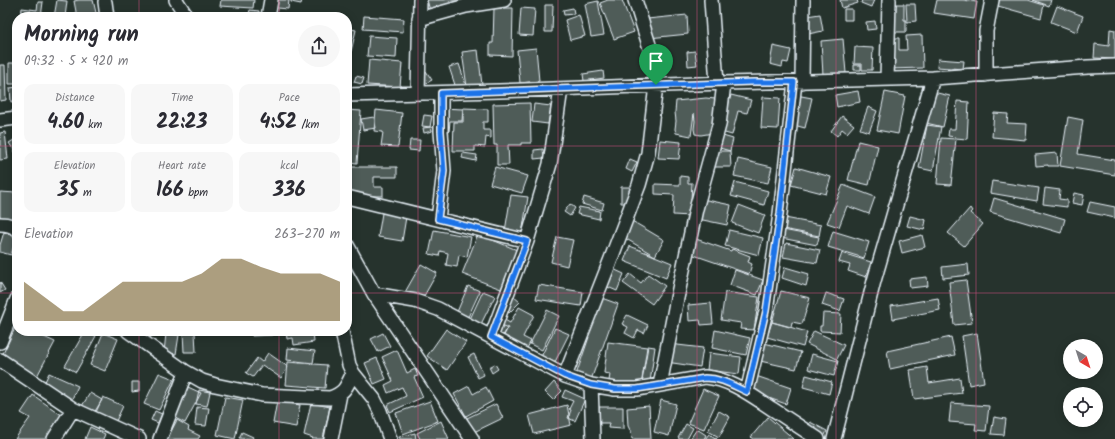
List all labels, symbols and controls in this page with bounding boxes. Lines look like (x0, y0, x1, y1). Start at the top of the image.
text: Morning run (24, 18, 139, 53)
button: share (298, 25, 340, 67)
pin (639, 44, 673, 85)
icon: arrive (645, 50, 667, 72)
text: 09:32 · 5 × 920 m (24, 51, 128, 72)
text: Distance (55, 89, 94, 107)
text: Time (171, 89, 193, 107)
text: Pace (279, 89, 300, 107)
text: 4.60 (47, 107, 84, 139)
text: 22:23 (157, 107, 207, 139)
text: 4:52 (259, 107, 297, 139)
text: km (84, 116, 102, 134)
text: /km (297, 116, 319, 134)
text: Elevation (54, 157, 95, 175)
text: Heart rate (158, 157, 206, 175)
text: kcal (280, 157, 298, 175)
text: 35 (58, 175, 79, 207)
text: 166 (156, 175, 184, 207)
text: 336 (273, 175, 306, 207)
text: m (79, 184, 92, 202)
text: bpm (184, 184, 208, 202)
text: Elevation (24, 224, 73, 245)
text: 263–270 m (274, 224, 340, 245)
north arrow (1063, 339, 1103, 379)
map controls (1063, 339, 1103, 427)
button: locate (1063, 387, 1103, 427)

